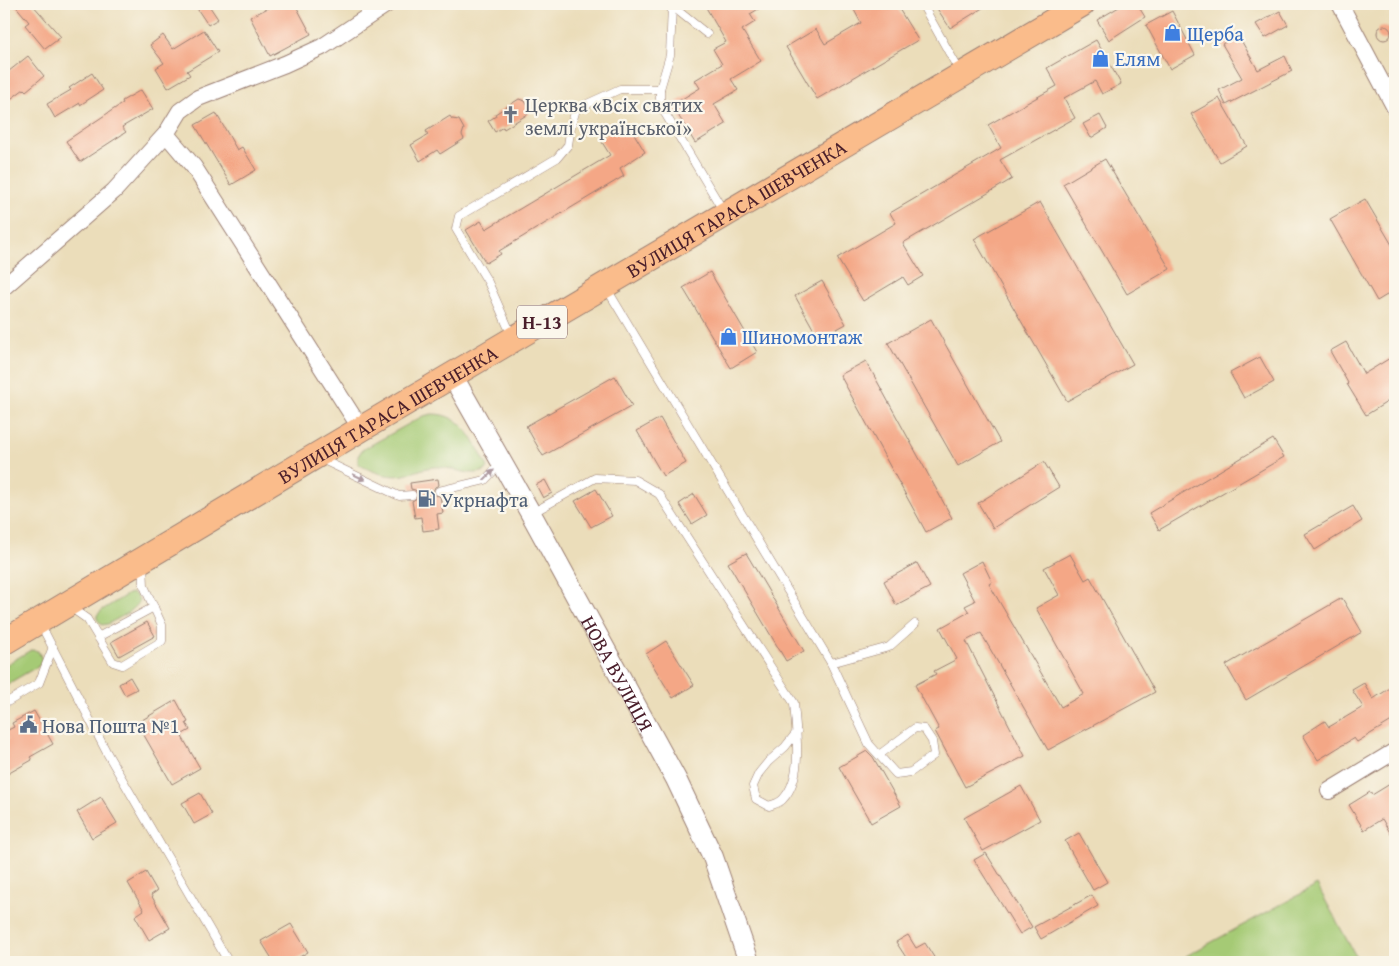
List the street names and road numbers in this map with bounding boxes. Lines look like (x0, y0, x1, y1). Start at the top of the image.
street label: ВУЛИЦЯ ТАРАСА ШЕВЧЕНКА (621, 132, 851, 284)
road number: Н-13 (517, 306, 567, 338)
street label: ВУЛИЦЯ ТАРАСА ШЕВЧЕНКА (272, 337, 502, 490)
street label: НОВА ВУЛИЦЯ (575, 610, 661, 736)

